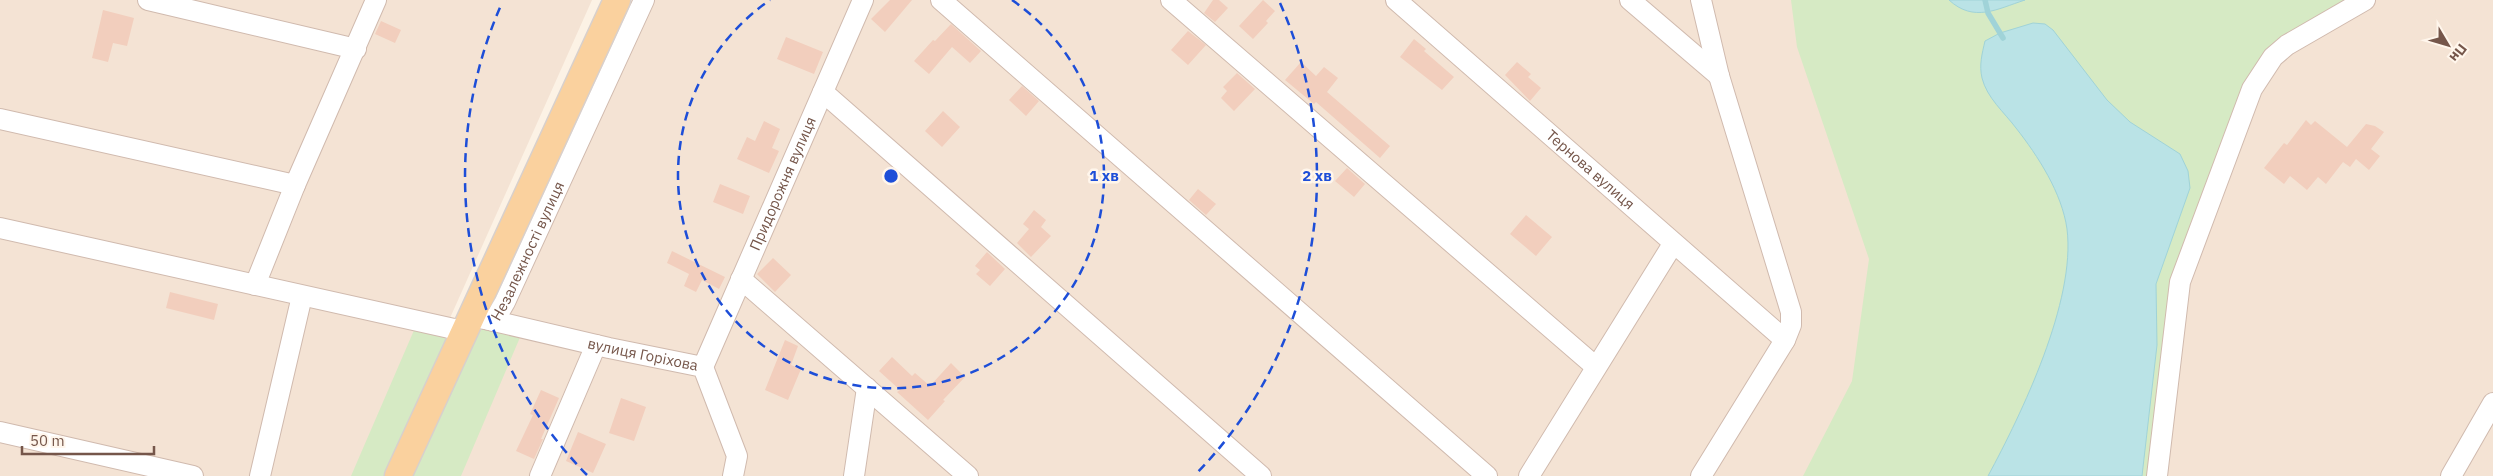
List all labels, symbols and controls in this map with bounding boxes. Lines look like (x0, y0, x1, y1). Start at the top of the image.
north arrow (2423, 20, 2473, 70)
text: Пн (2445, 40, 2471, 66)
street label: Придорожня вулиця (745, 114, 820, 253)
street label: Тернова вулиця (1542, 126, 1639, 213)
text: 1 хв (1089, 166, 1119, 185)
text: 2 хв (1302, 166, 1332, 185)
centre of rings (882, 167, 900, 185)
street label: Незалежності вулиця (486, 178, 568, 324)
street label: вулиця Горіхова (586, 333, 700, 375)
scale bar (22, 424, 155, 456)
text: 50 m (30, 431, 65, 450)

